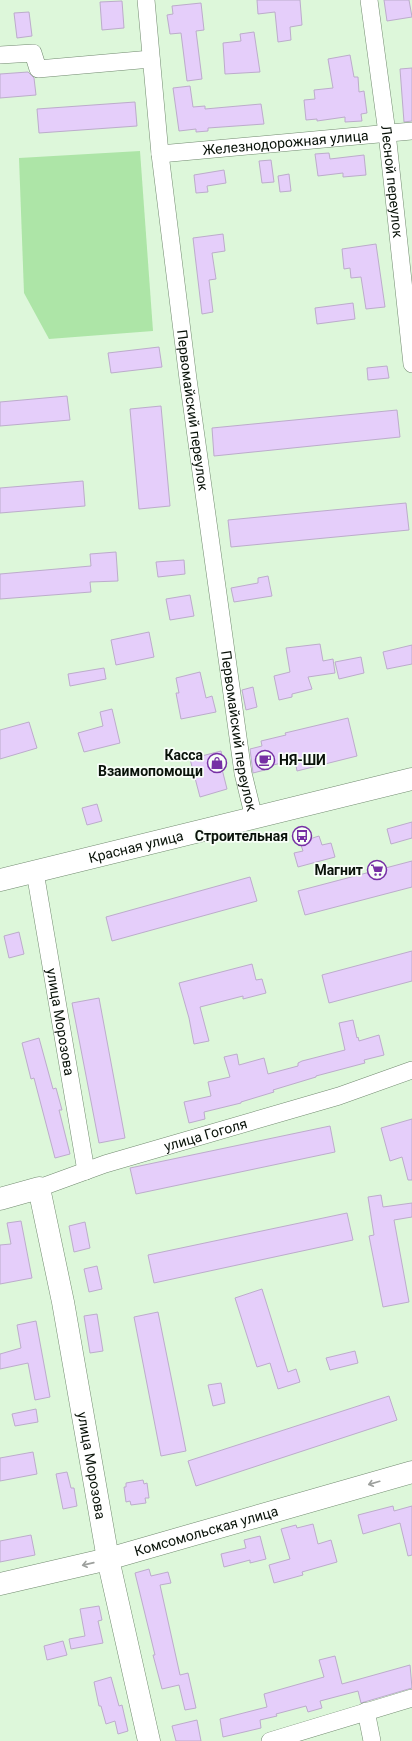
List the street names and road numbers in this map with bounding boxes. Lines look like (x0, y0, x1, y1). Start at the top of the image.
street label: Лесной переулок (378, 124, 406, 239)
street label: Железнодорожная улица (202, 127, 369, 158)
street label: Первомайский переулок (174, 329, 212, 492)
street label: Первомайский переулок (218, 650, 260, 813)
street label: Красная улица (87, 827, 185, 866)
street label: улица Морозова (44, 967, 78, 1077)
street label: улица Гоголя (162, 1115, 249, 1154)
street label: улица Морозова (74, 1411, 109, 1520)
street label: Комсомольская улица (133, 1503, 280, 1559)

